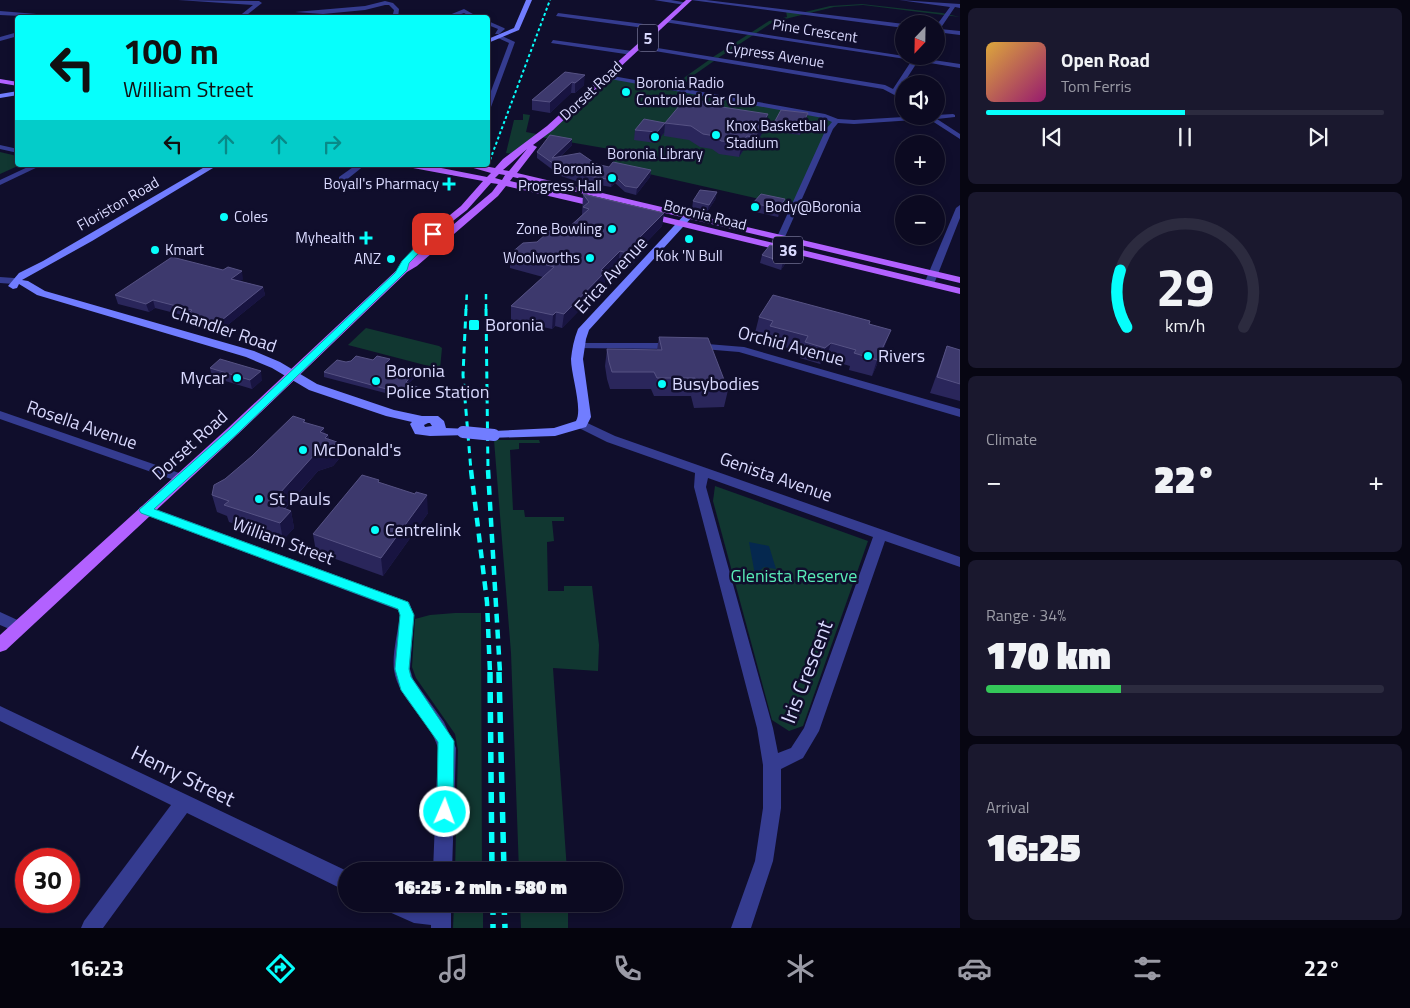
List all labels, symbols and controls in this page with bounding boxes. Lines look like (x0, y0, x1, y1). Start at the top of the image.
street label: Pine Crescent (771, 12, 860, 49)
north arrow (895, 15, 945, 65)
map controls (895, 15, 945, 245)
text: 100 m (123, 24, 219, 78)
road number: 5 (638, 24, 658, 52)
icon: left (40, 35, 105, 100)
street label: Cypress Avenue (724, 35, 826, 74)
text: Open Road (1061, 45, 1150, 74)
street label: Dorset Road (554, 56, 627, 126)
place label: Boronia Radio Controlled Car Club (636, 71, 756, 111)
text: William Street (123, 72, 253, 106)
text: Tom Ferris (1061, 74, 1132, 98)
button: sound (895, 75, 945, 125)
marker: Boronia Radio Controlled Car Club (620, 86, 632, 98)
place label: Knox Basketball Stadium (726, 114, 826, 154)
icon: previous (1038, 123, 1066, 151)
icon: pause (1171, 123, 1199, 151)
icon: next (1304, 123, 1332, 151)
marker: Knox Basketball Stadium (710, 129, 722, 141)
icon: left (159, 130, 187, 158)
icon: ahead (212, 130, 240, 158)
icon: ahead (265, 130, 293, 158)
icon: right (318, 130, 346, 158)
marker: Boronia Library (649, 131, 661, 143)
button: + (895, 135, 945, 185)
place label: Boronia Library (607, 142, 703, 165)
place label: Boronia Progress Hall (518, 157, 602, 197)
street label: Floriston Road (72, 171, 163, 236)
place label: Boyall's Pharmacy (324, 172, 439, 195)
marker: Boronia Progress Hall (606, 172, 618, 184)
marker: Boyall's Pharmacy (443, 178, 455, 190)
street label: Boronia Road (661, 193, 749, 236)
place label: Body@Boronia (765, 195, 861, 218)
button: − (895, 195, 945, 245)
marker: Body@Boronia (749, 201, 761, 213)
place label: Coles (234, 205, 268, 228)
marker: Coles (218, 211, 230, 223)
pin (412, 213, 454, 255)
place label: Zone Bowling (516, 217, 602, 240)
icon: arrive (419, 220, 447, 248)
marker: Zone Bowling (606, 223, 618, 235)
place label: Myhealth (295, 226, 355, 249)
street label: Erica Avenue (568, 230, 654, 319)
marker: Myhealth (359, 231, 373, 245)
marker: Kok 'N Bull (683, 233, 695, 245)
road number: 36 (773, 236, 803, 264)
place label: Kmart (165, 238, 205, 261)
marker: Kmart (149, 244, 161, 256)
place label: Kok 'N Bull (655, 244, 723, 267)
place label: Woolworths (503, 246, 580, 269)
place label: ANZ (354, 247, 381, 270)
text: 29 (1156, 247, 1214, 326)
marker: Woolworths (584, 252, 596, 264)
marker: ANZ (385, 253, 397, 265)
street label: Chandler Road (168, 298, 281, 359)
place label: Boronia (485, 311, 544, 338)
text: km/h (1165, 312, 1205, 339)
marker: Boronia (467, 318, 481, 332)
street label: Orchid Avenue (735, 318, 847, 373)
place label: Rivers (878, 342, 925, 369)
marker: Rivers (862, 350, 874, 362)
place label: Boronia Police Station (386, 357, 489, 405)
place label: Mycar (180, 364, 227, 391)
place label: Busybodies (672, 370, 759, 397)
marker: Mycar (231, 372, 243, 384)
marker: Boronia Police Station (370, 375, 382, 387)
marker: Busybodies (656, 378, 668, 390)
street label: Rosella Avenue (23, 393, 141, 456)
street label: Dorset Road (146, 403, 234, 486)
text: Climate (986, 427, 1037, 451)
place label: McDonald's (313, 436, 401, 463)
marker: McDonald's (297, 444, 309, 456)
street label: Genista Avenue (716, 445, 836, 508)
text: 22° (1154, 450, 1216, 508)
text: − (986, 459, 1002, 502)
text: + (1368, 459, 1384, 502)
place label: St Pauls (269, 485, 331, 512)
marker: St Pauls (253, 493, 265, 505)
street label: William Street (228, 510, 339, 572)
place label: Centrelink (385, 516, 462, 543)
marker: Centrelink (369, 524, 381, 536)
park label: Glenista Reserve (731, 562, 857, 589)
text: Range · 34% (986, 603, 1066, 627)
street label: Iris Crescent (772, 615, 841, 728)
text: 170 km (986, 626, 1111, 684)
street label: Henry Street (126, 736, 241, 814)
position arrow (418, 785, 470, 837)
text: Arrival (986, 795, 1029, 819)
text: 16:25 (986, 818, 1081, 876)
speed limit sign: 30 (15, 848, 80, 913)
text: 16:25 · 2 min · 580 m (394, 872, 567, 901)
text: 16:23 (69, 951, 124, 985)
icon: directions (263, 951, 298, 986)
icon: music (436, 951, 471, 986)
icon: phone (610, 951, 645, 986)
icon: climate (783, 951, 818, 986)
icon: car (957, 951, 992, 986)
icon: filters (1130, 951, 1165, 986)
text: 22° (1304, 951, 1341, 985)

